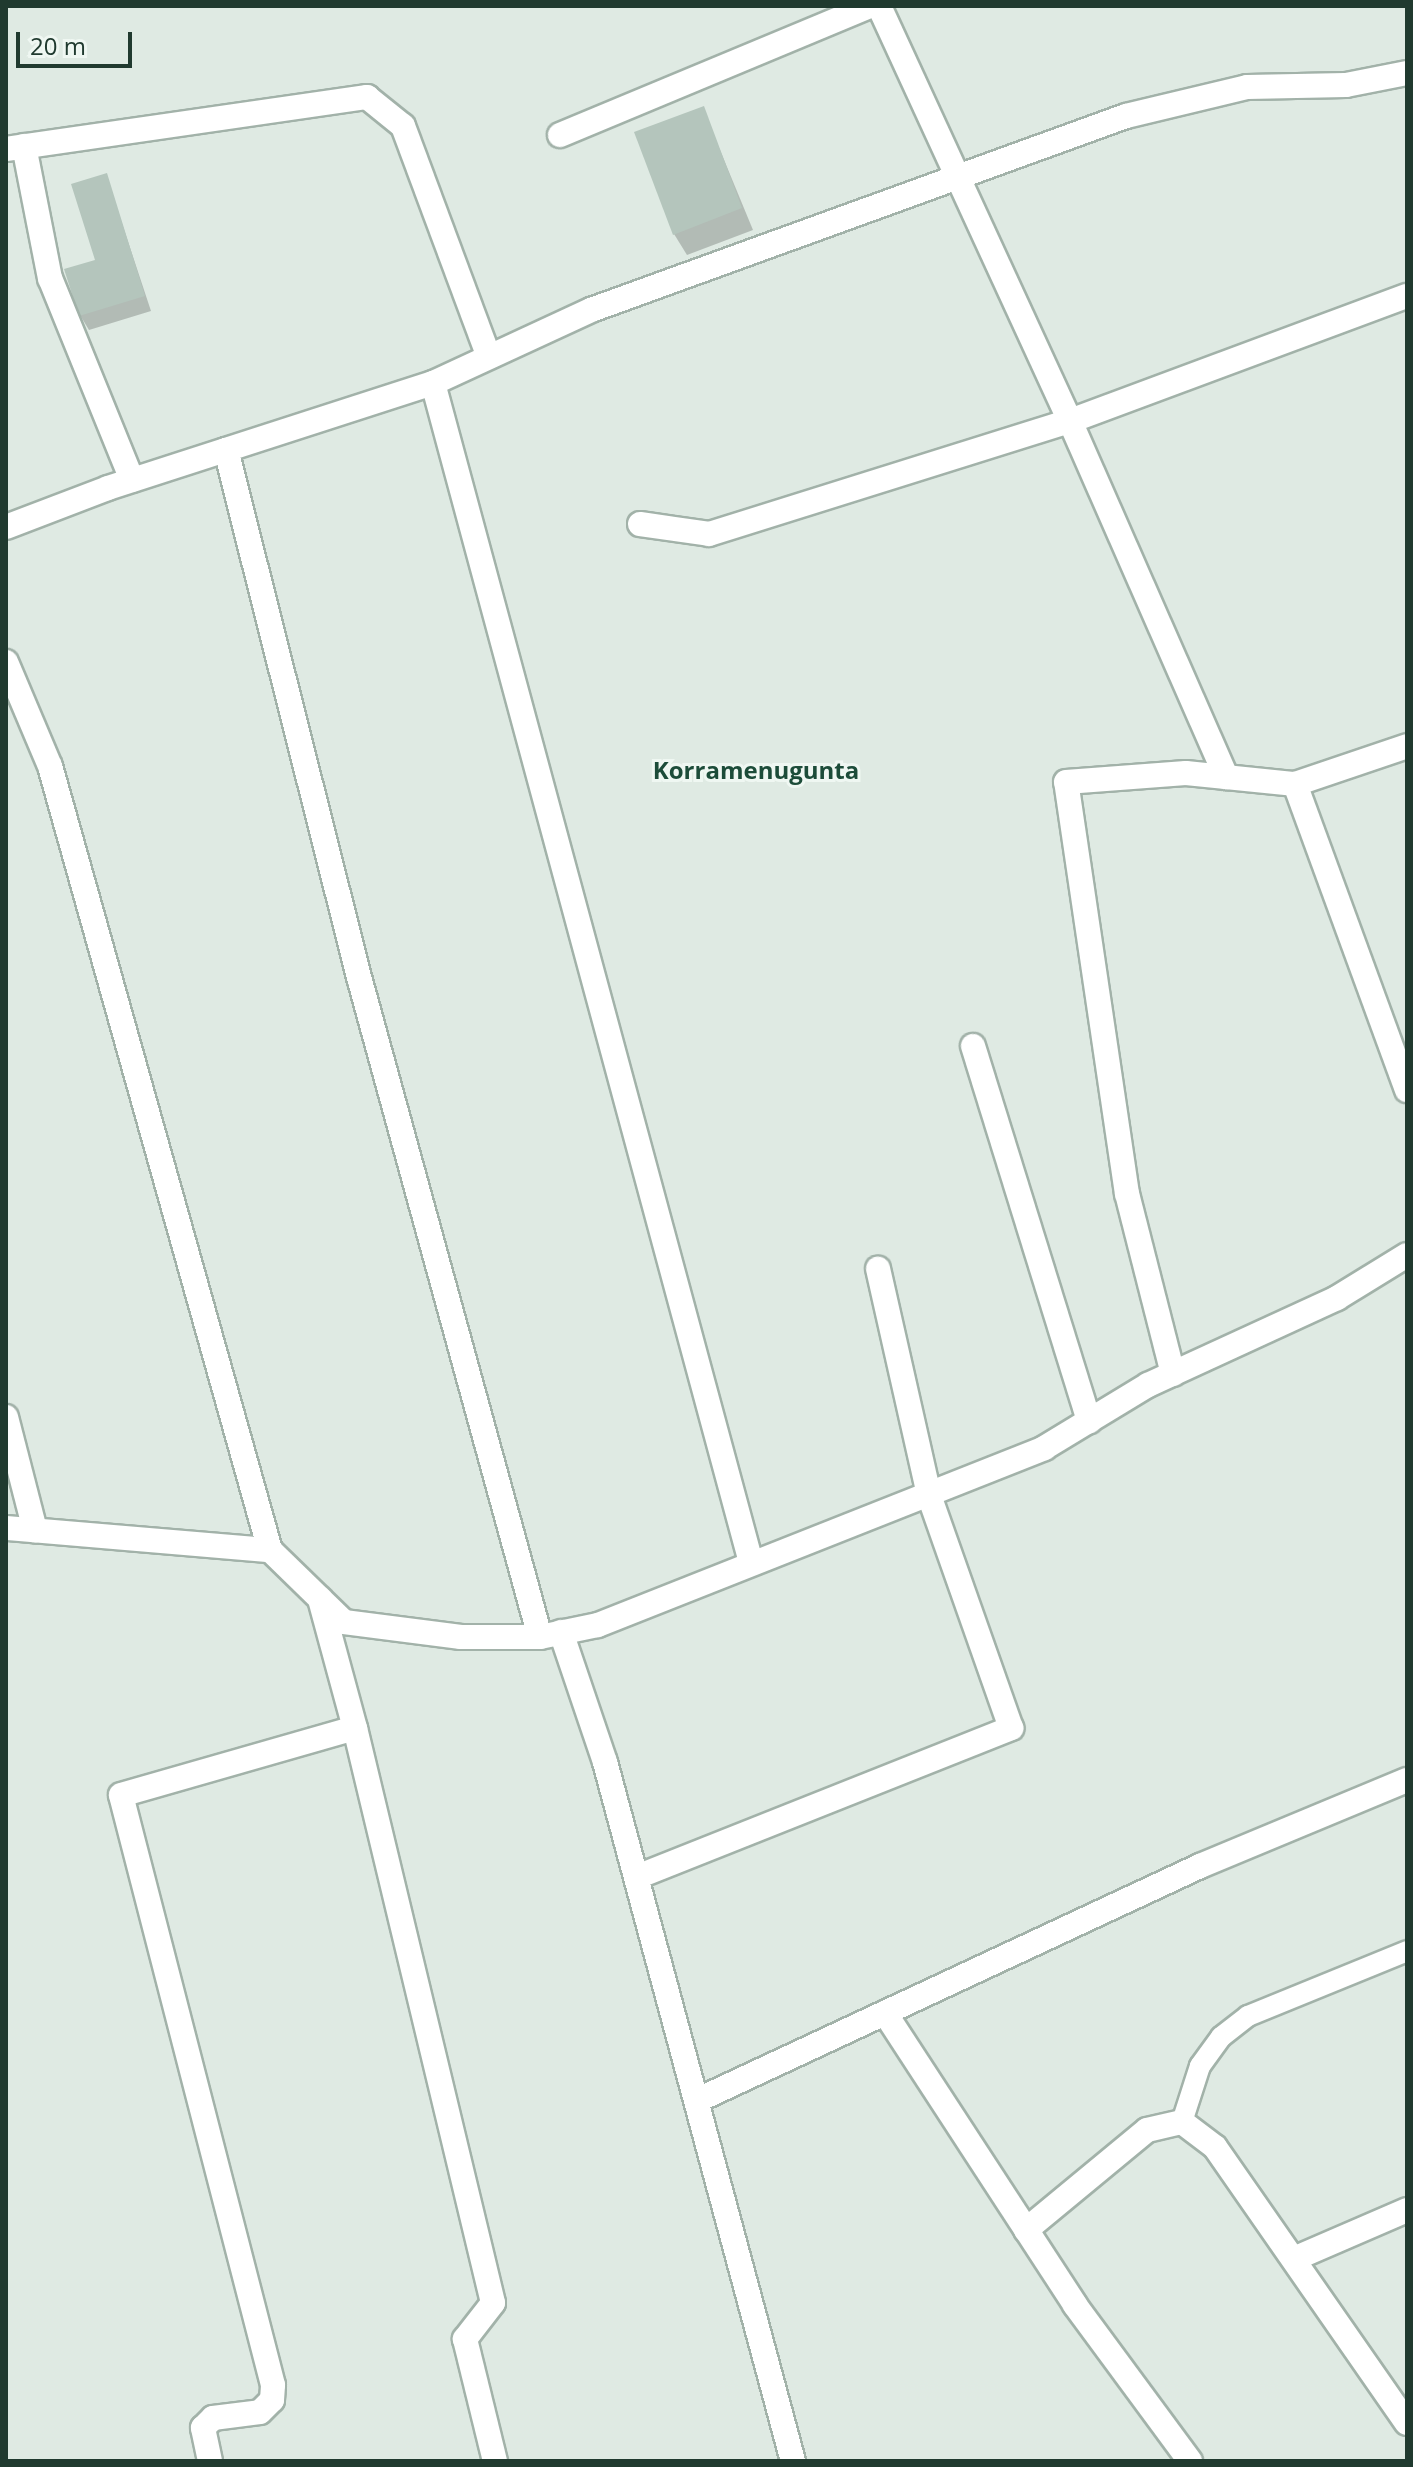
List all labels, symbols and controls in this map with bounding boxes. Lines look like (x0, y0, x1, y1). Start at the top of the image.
scale bar (20, 16, 136, 66)
text: 20 m (30, 29, 86, 62)
district label: Korramenugunta (653, 756, 859, 784)

